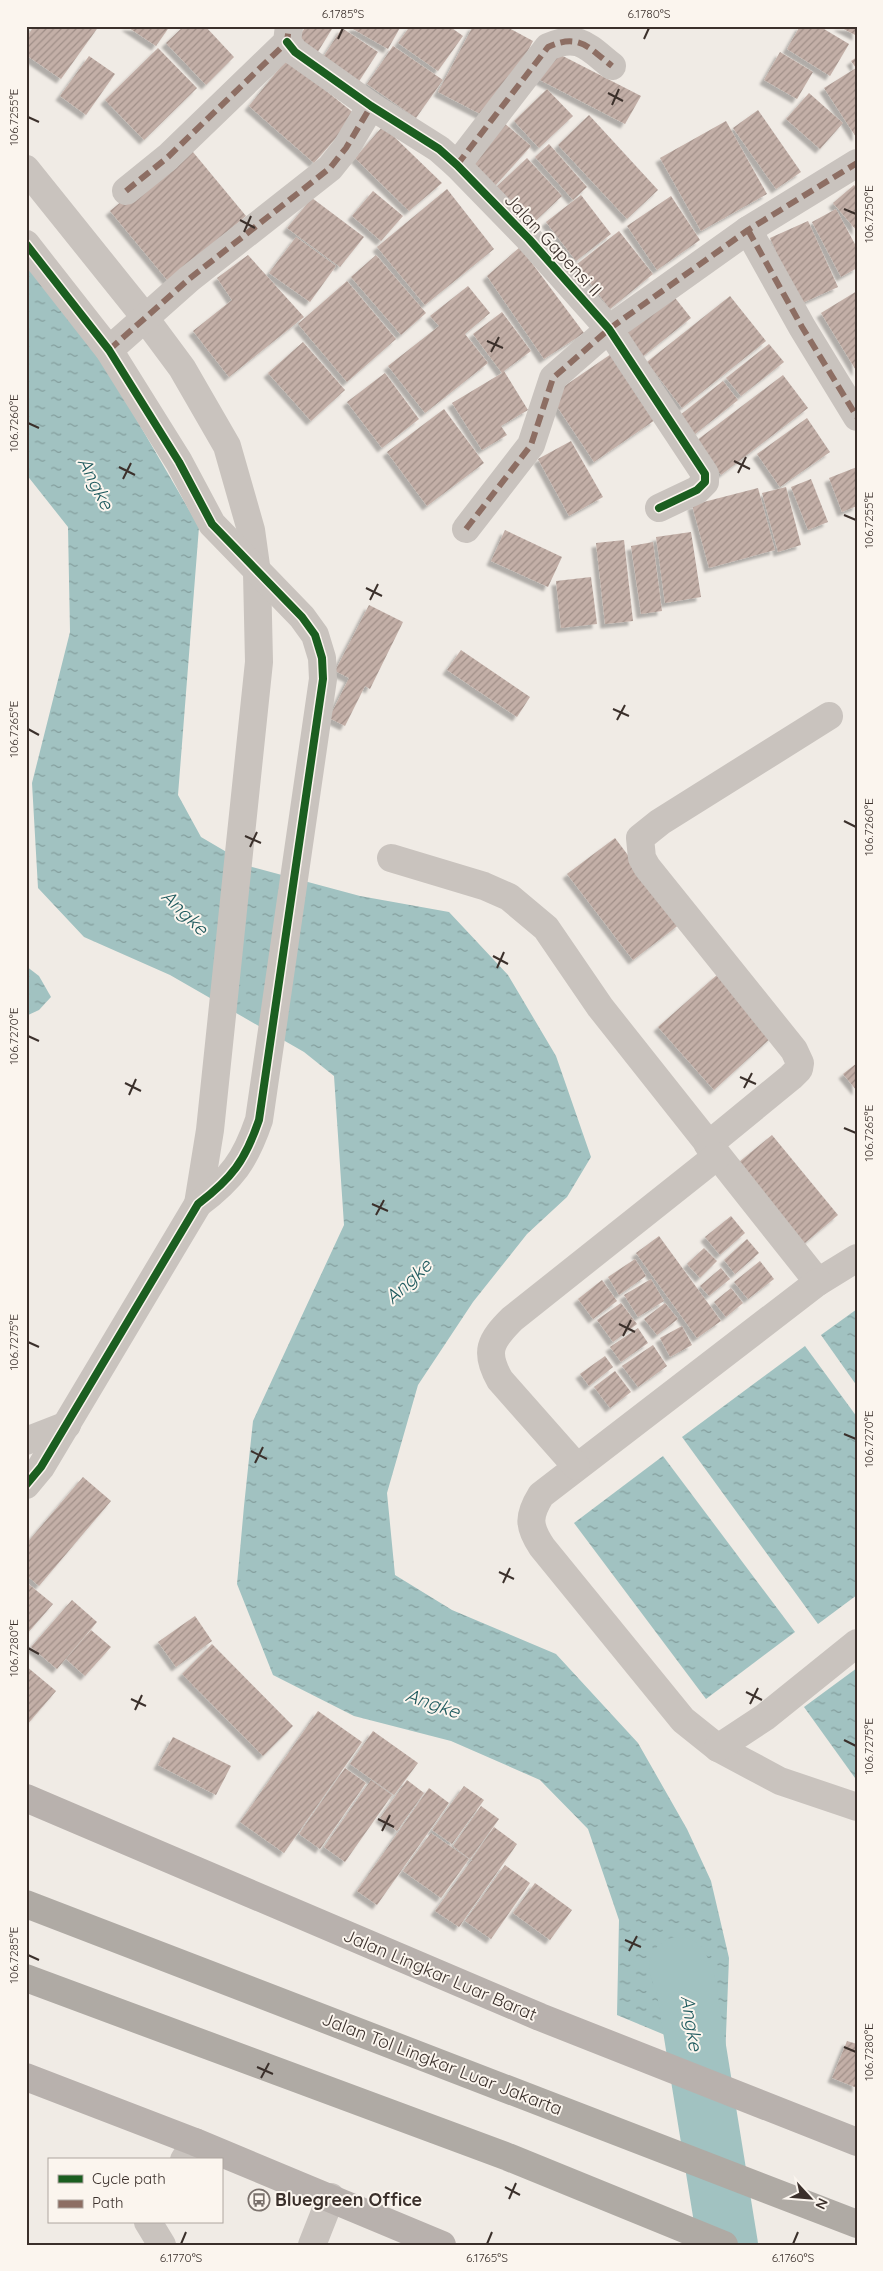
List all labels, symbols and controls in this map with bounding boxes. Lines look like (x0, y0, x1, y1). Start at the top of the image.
text: 6.1785°S (322, 6, 364, 21)
text: 6.1780°S (627, 6, 671, 21)
text: 106.7255°E (6, 88, 21, 145)
text: 106.7250°E (861, 185, 876, 243)
street label: Jalan Gapensi II (500, 188, 607, 301)
text: 106.7260°E (6, 394, 21, 452)
water label: Angke (73, 453, 120, 514)
text: 106.7255°E (861, 491, 876, 548)
text: 106.7265°E (6, 700, 21, 757)
text: 106.7260°E (861, 798, 876, 856)
water label: Angke (157, 884, 214, 941)
text: 106.7270°E (6, 1007, 21, 1064)
text: 106.7265°E (861, 1104, 876, 1161)
water label: Angke (379, 1252, 437, 1309)
text: 106.7275°E (6, 1314, 21, 1370)
text: 106.7270°E (861, 1410, 876, 1467)
text: 106.7280°E (6, 1619, 21, 1677)
water label: Angke (403, 1683, 464, 1724)
text: 106.7275°E (861, 1718, 876, 1774)
street label: Jalan Lingkar Luar Barat (340, 1923, 540, 2026)
text: 106.7285°E (6, 1926, 21, 1983)
water label: Angke (676, 1994, 708, 2054)
street label: Jalan Tol Lingkar Luar Jakarta (319, 2007, 566, 2120)
text: 106.7280°E (861, 2023, 876, 2081)
legend (48, 2158, 222, 2224)
text: Cycle path (92, 2169, 166, 2188)
north arrow (786, 2174, 836, 2224)
bus stop icon: Bluegreen Office (247, 2188, 271, 2212)
place label: Bluegreen Office (275, 2188, 422, 2211)
text: Path (92, 2193, 124, 2212)
text: N (811, 2195, 832, 2212)
text: 6.1770°S (160, 2250, 203, 2265)
text: 6.1765°S (466, 2250, 508, 2265)
text: 6.1760°S (772, 2250, 815, 2265)

